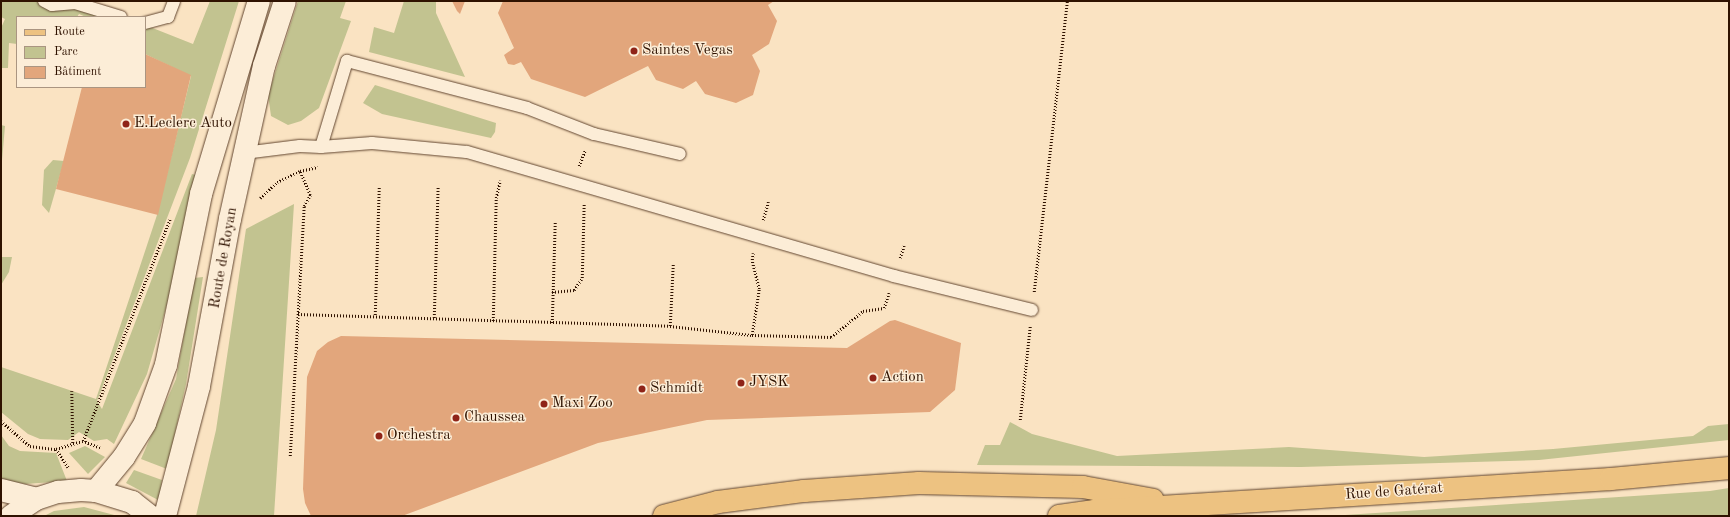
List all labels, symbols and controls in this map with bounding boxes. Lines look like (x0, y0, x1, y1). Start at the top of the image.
legend (16, 16, 146, 88)
text: Route (54, 26, 85, 38)
place label: Saintes Vegas (642, 42, 733, 60)
text: Parc (54, 46, 78, 58)
marker: Saintes Vegas (629, 46, 639, 56)
text: Bâtiment (54, 66, 101, 78)
place label: E.Leclerc Auto (134, 115, 232, 133)
marker: E.Leclerc Auto (121, 119, 131, 129)
street label: Route de Royan (206, 206, 242, 310)
place label: Action (881, 369, 924, 387)
marker: Action (868, 373, 878, 383)
place label: JYSK (749, 374, 789, 392)
marker: JYSK (736, 378, 746, 388)
place label: Schmidt (650, 380, 703, 398)
marker: Schmidt (637, 384, 647, 394)
place label: Maxi Zoo (552, 395, 613, 413)
marker: Maxi Zoo (539, 399, 549, 409)
place label: Chaussea (464, 409, 525, 427)
marker: Chaussea (451, 413, 461, 423)
place label: Orchestra (387, 427, 451, 445)
marker: Orchestra (374, 431, 384, 441)
street label: Rue de Gatérat (1345, 480, 1443, 504)

